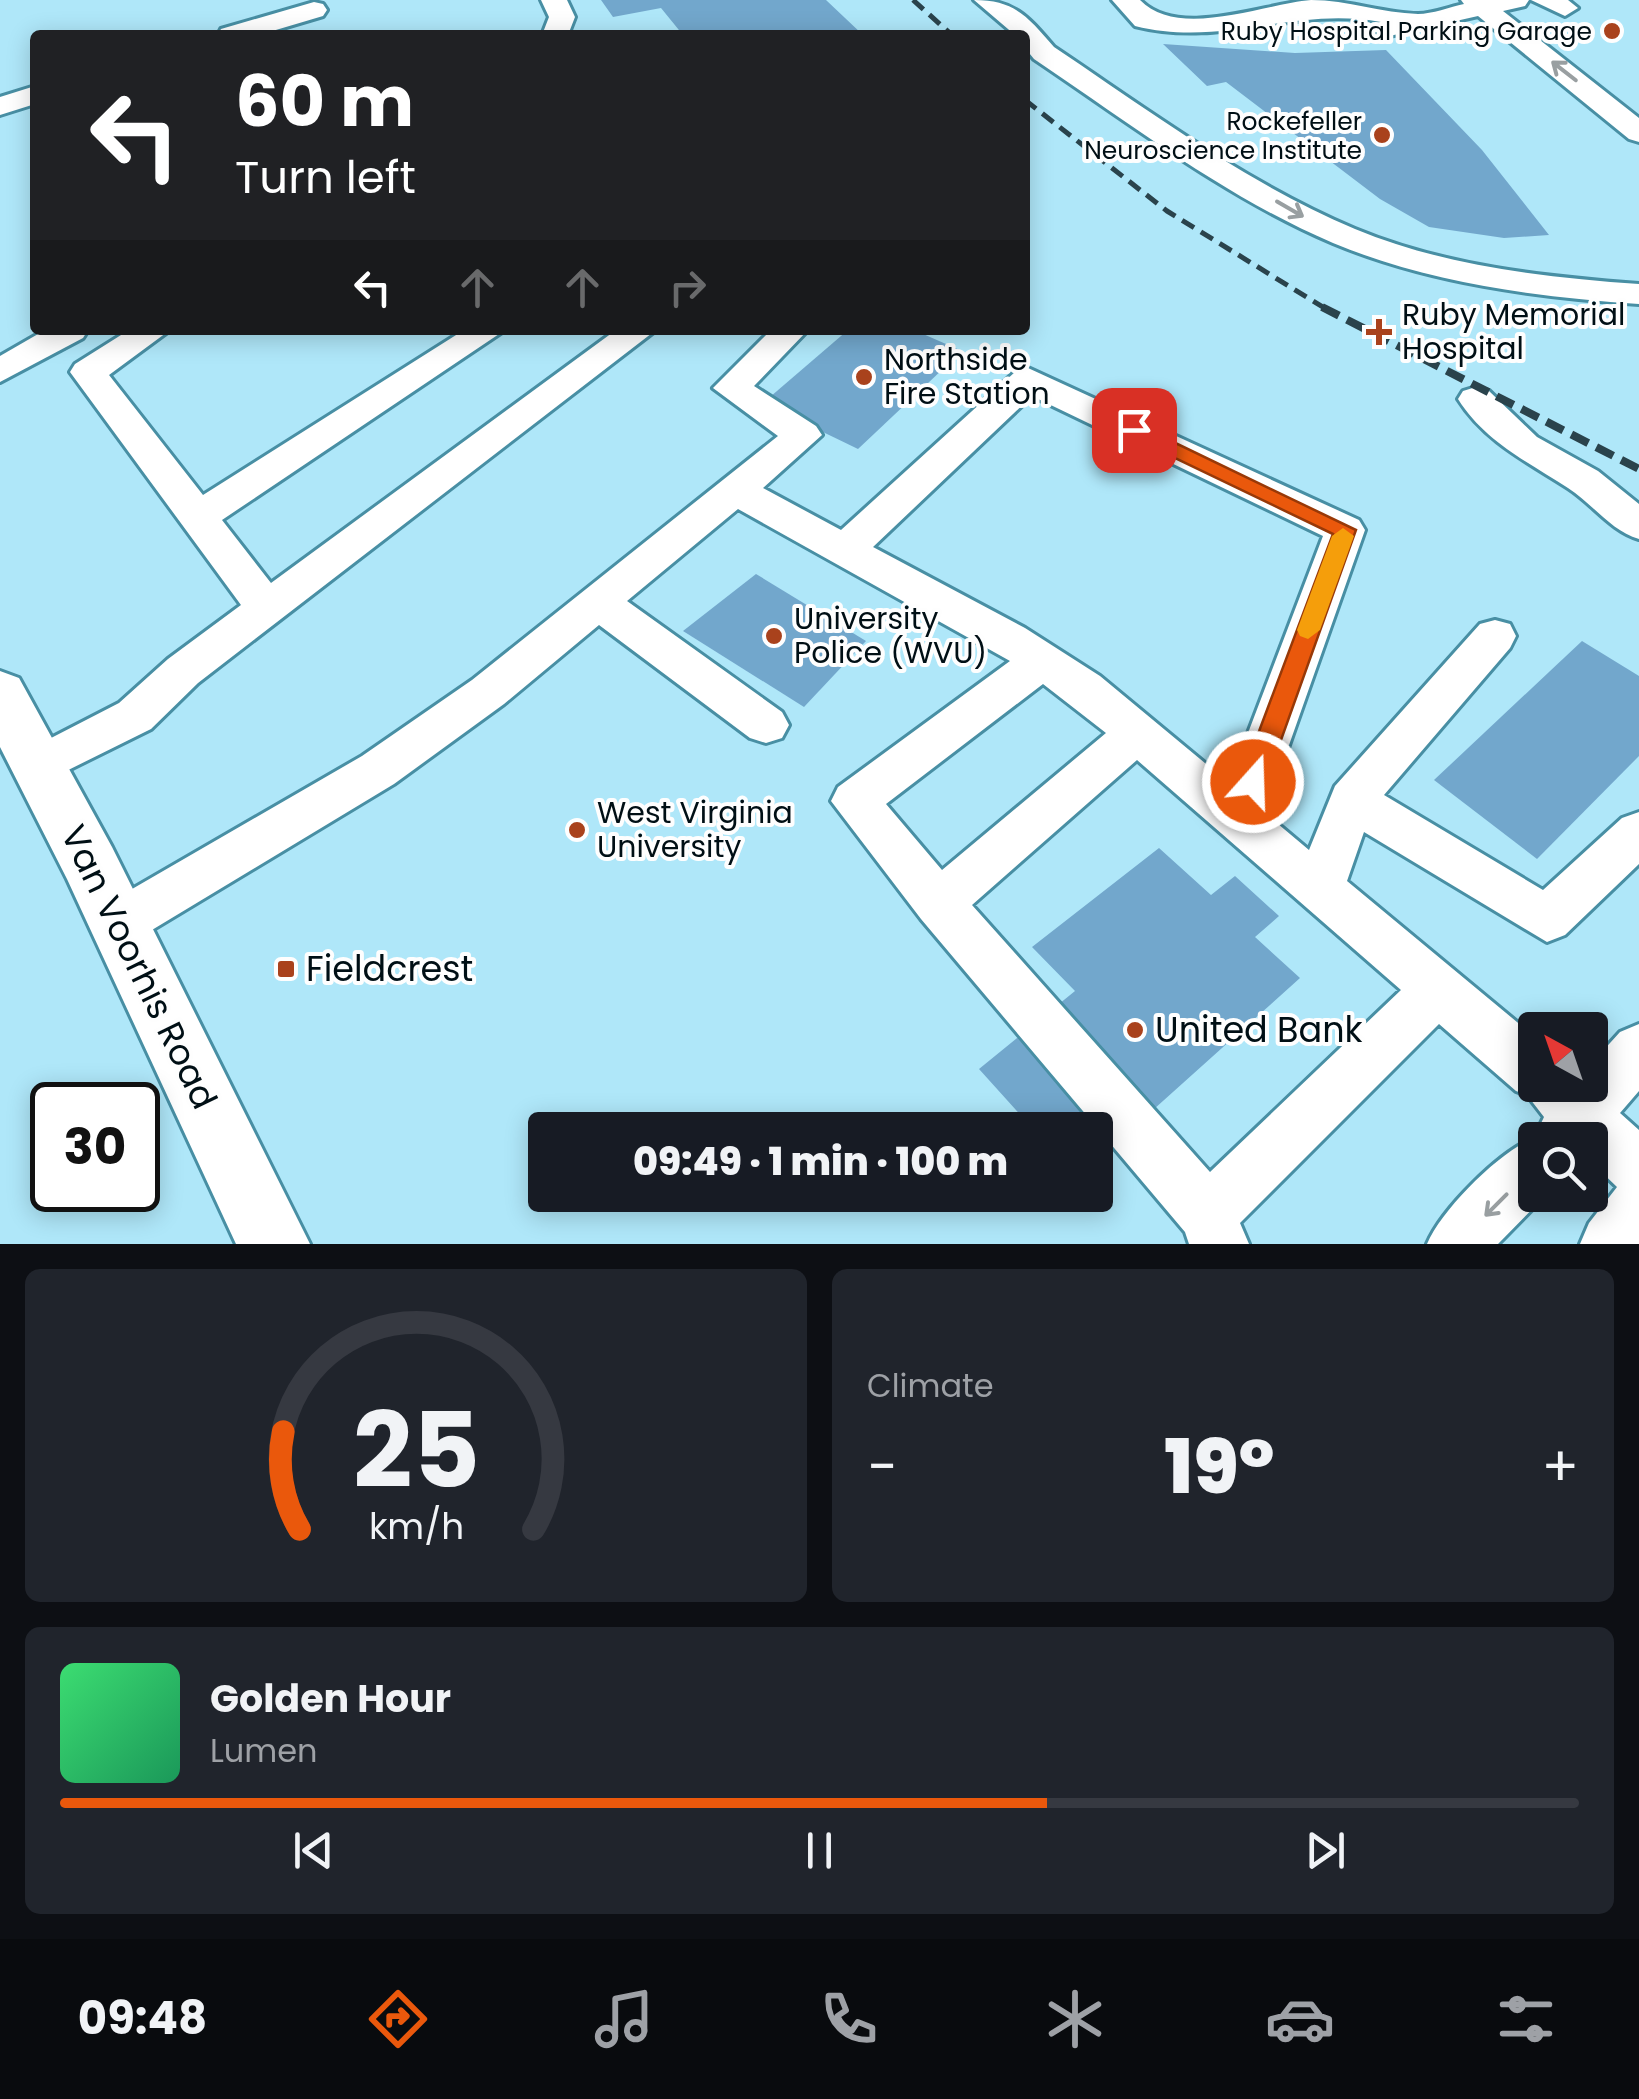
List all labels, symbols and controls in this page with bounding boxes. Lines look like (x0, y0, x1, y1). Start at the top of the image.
place label: Ruby Hospital Parking Garage (1221, 14, 1592, 49)
marker: Ruby Hospital Parking Garage (1601, 20, 1623, 42)
text: 60 m (235, 52, 414, 151)
one-way arrow (1551, 61, 1578, 82)
icon: left (70, 70, 200, 200)
place label: Rockefeller Neuroscience Institute (1084, 104, 1362, 168)
marker: Rockefeller Neuroscience Institute (1371, 124, 1393, 146)
text: Turn left (235, 146, 416, 209)
one-way arrow (1275, 200, 1304, 220)
icon: left (345, 260, 400, 315)
icon: ahead (450, 260, 505, 315)
icon: ahead (555, 260, 610, 315)
icon: right (660, 260, 715, 315)
place label: Ruby Memorial Hospital (1402, 293, 1625, 370)
marker: Ruby Memorial Hospital (1366, 319, 1392, 345)
place label: Northside Fire Station (884, 338, 1050, 415)
marker: Northside Fire Station (853, 366, 875, 388)
pin (1092, 388, 1177, 473)
icon: arrive (1107, 403, 1162, 458)
place label: University Police (WVU) (794, 597, 987, 674)
marker: University Police (WVU) (763, 625, 785, 647)
position arrow (1201, 730, 1305, 834)
place label: West Virginia University (597, 791, 793, 868)
street label: Van Voorhis Road (49, 817, 229, 1117)
marker: West Virginia University (566, 819, 588, 841)
place label: Fieldcrest (306, 944, 473, 993)
marker: Fieldcrest (275, 958, 297, 980)
place label: United Bank (1155, 1005, 1363, 1054)
north arrow (1518, 1012, 1608, 1102)
map controls (1518, 1012, 1608, 1212)
marker: United Bank (1124, 1019, 1146, 1041)
speed limit sign: 30 (30, 1082, 160, 1212)
button: search (1518, 1122, 1608, 1212)
text: 09:49 · 1 min · 100 m (633, 1135, 1008, 1188)
one-way arrow (1484, 1192, 1508, 1216)
text: Climate (867, 1363, 994, 1408)
text: 25 (353, 1378, 479, 1523)
text: 19° (1164, 1414, 1275, 1519)
text: − (867, 1428, 897, 1505)
text: + (1541, 1428, 1579, 1505)
text: km/h (368, 1501, 464, 1552)
text: Golden Hour (210, 1672, 451, 1725)
text: Lumen (210, 1728, 318, 1773)
icon: previous (286, 1823, 341, 1878)
icon: pause (792, 1823, 847, 1878)
icon: next (1298, 1823, 1353, 1878)
icon: directions (363, 1984, 433, 2054)
icon: music (589, 1984, 659, 2054)
icon: phone (814, 1984, 884, 2054)
icon: climate (1040, 1984, 1110, 2054)
icon: car (1265, 1984, 1335, 2054)
icon: filters (1491, 1984, 1561, 2054)
text: 09:48 (78, 1987, 207, 2050)

